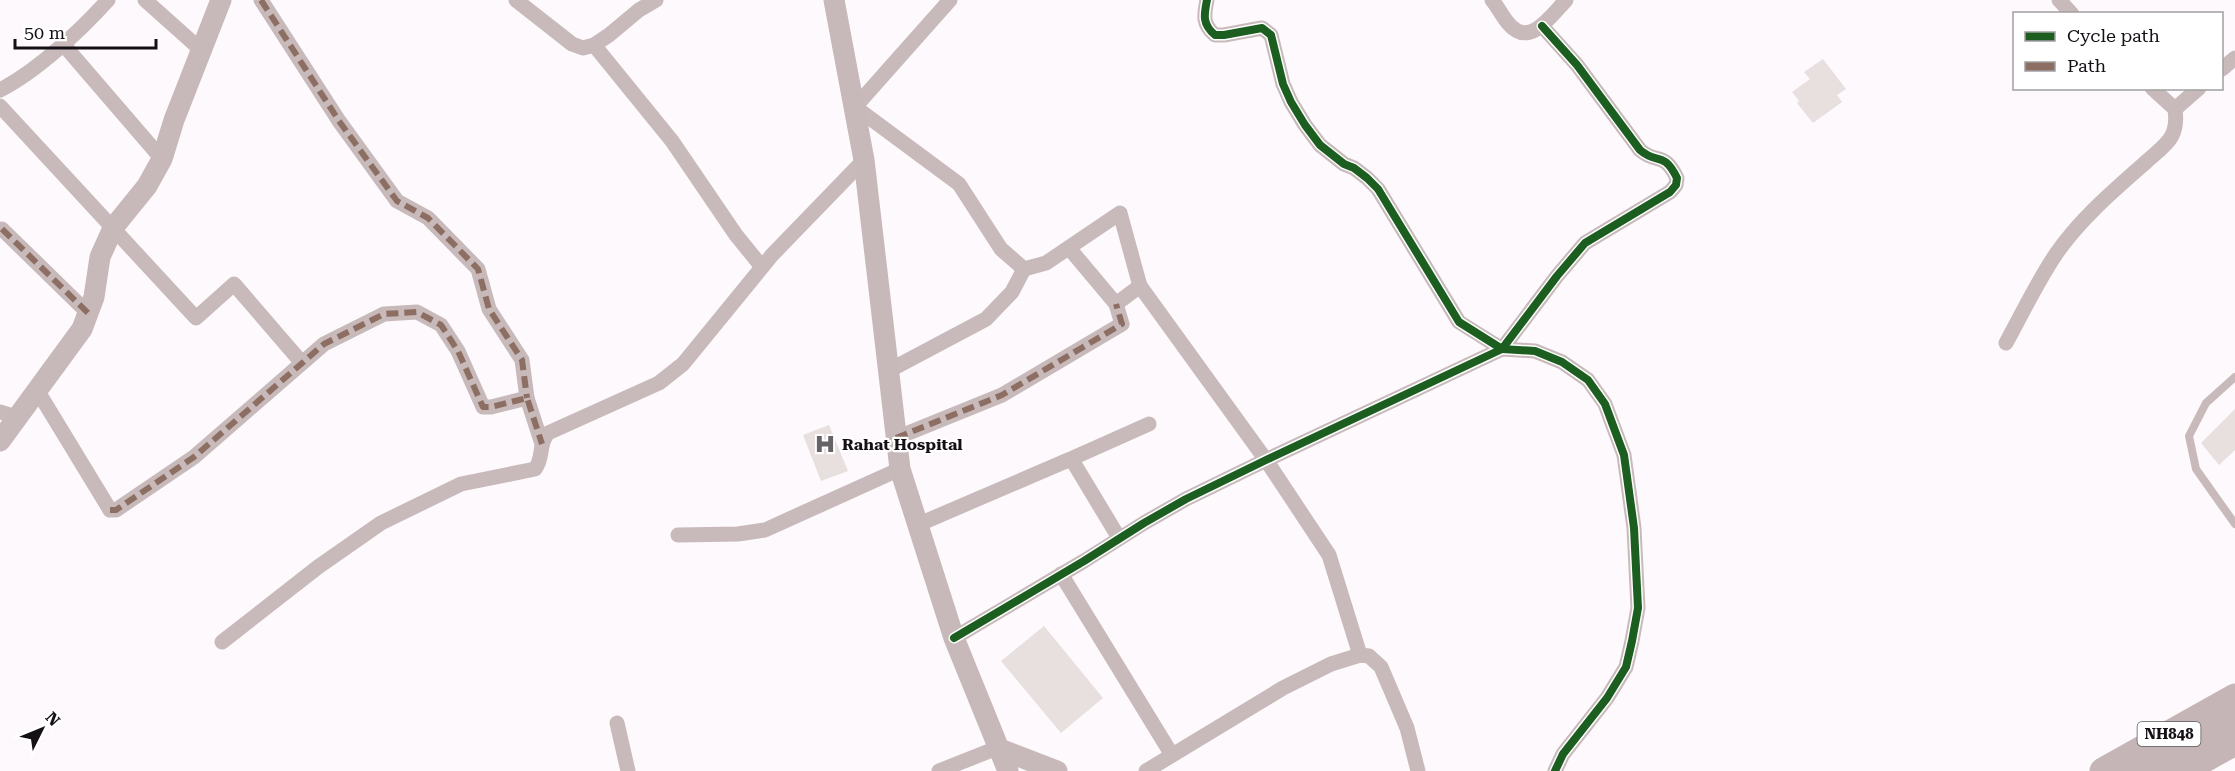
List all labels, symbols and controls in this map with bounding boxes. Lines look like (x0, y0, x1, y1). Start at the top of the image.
scale bar (15, 12, 156, 50)
legend (2013, 12, 2223, 90)
text: 50 m (24, 22, 65, 43)
text: Cycle path (2067, 25, 2160, 46)
text: Path (2067, 55, 2106, 76)
hospital icon: Rahat Hospital (813, 432, 837, 456)
place label: Rahat Hospital (842, 435, 963, 454)
north arrow (12, 699, 72, 759)
text: N (41, 708, 64, 730)
road number: NH848 (2138, 722, 2200, 746)

